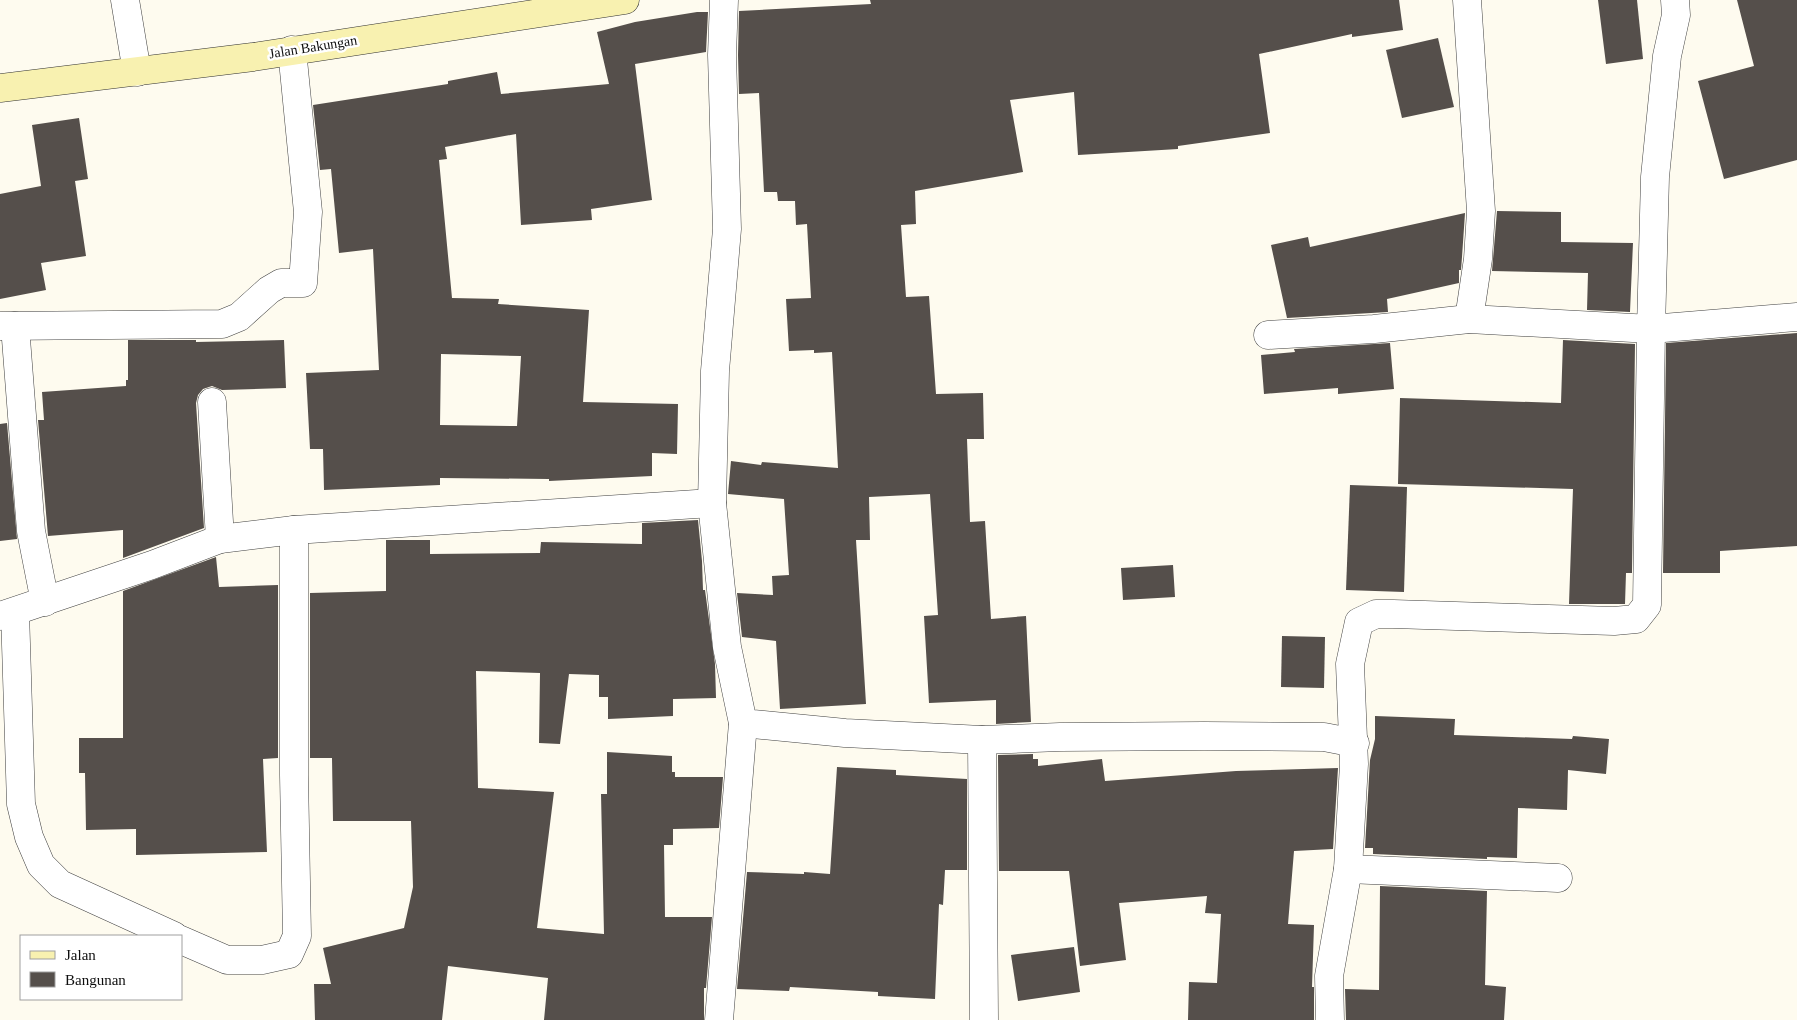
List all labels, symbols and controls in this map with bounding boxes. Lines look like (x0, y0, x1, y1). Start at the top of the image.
street label: Jalan Bakungan (268, 33, 358, 61)
legend (20, 935, 182, 1000)
text: Jalan (65, 947, 96, 963)
text: Bangunan (65, 972, 126, 988)

